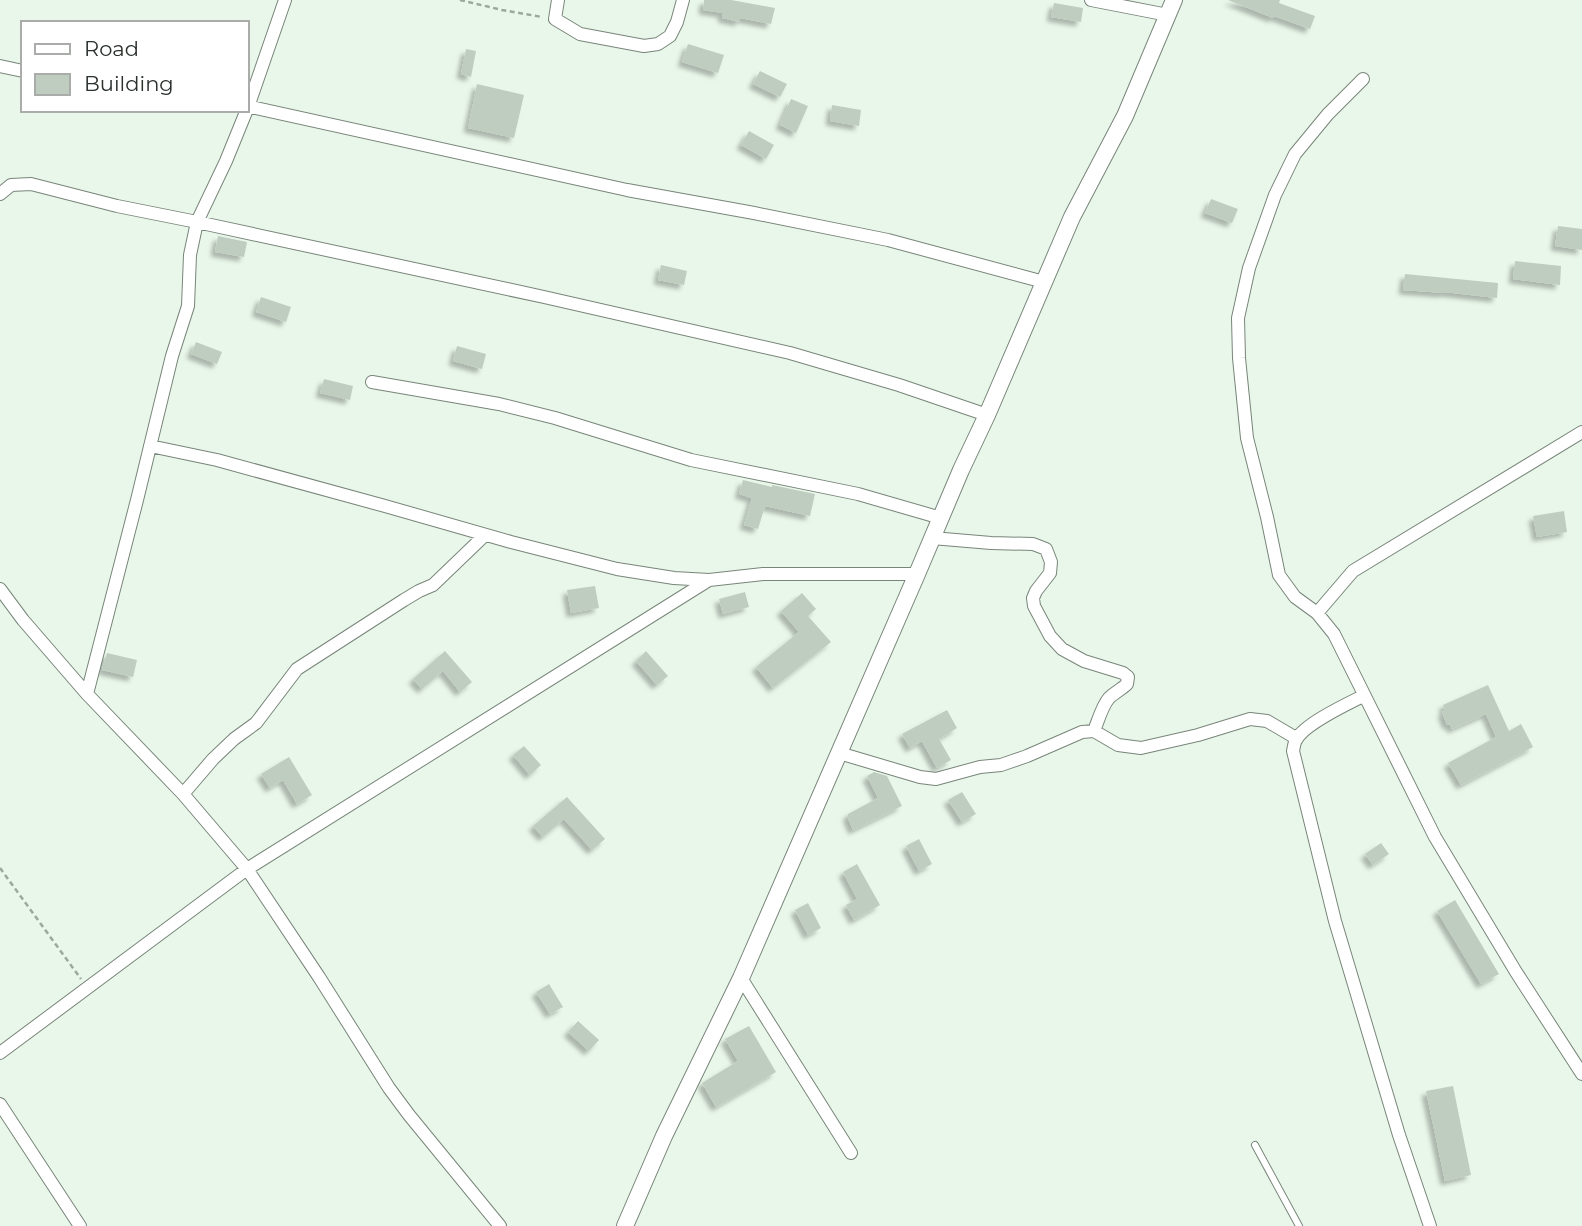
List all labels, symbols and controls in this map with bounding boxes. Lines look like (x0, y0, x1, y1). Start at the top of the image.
legend (21, 21, 248, 112)
text: Road (84, 36, 139, 61)
text: Building (84, 71, 174, 96)

